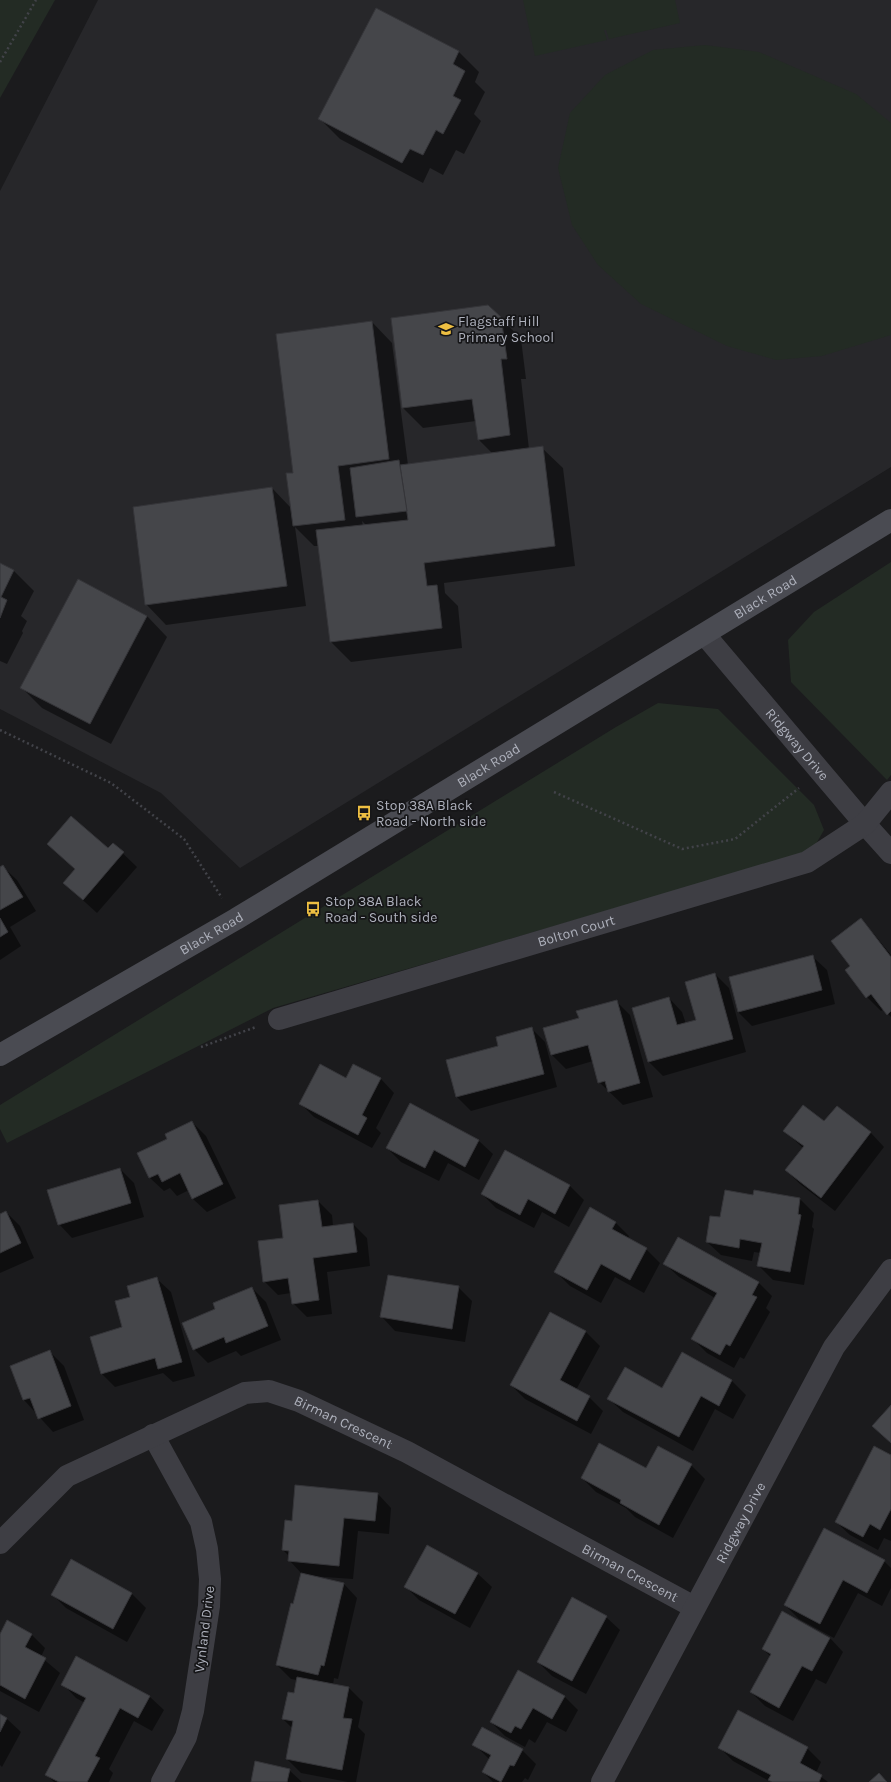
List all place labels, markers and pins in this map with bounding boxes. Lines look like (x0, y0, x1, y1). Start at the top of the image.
place label: Flagstaff Hill Primary School (458, 313, 554, 346)
school or university icon: Flagstaff Hill Primary School (437, 320, 455, 338)
place label: Stop 38A Black Road - North side (376, 797, 486, 830)
bus stop icon: Stop 38A Black Road - North side (355, 804, 373, 822)
place label: Stop 38A Black Road - South side (325, 893, 437, 926)
bus stop icon: Stop 38A Black Road - South side (304, 900, 322, 918)

